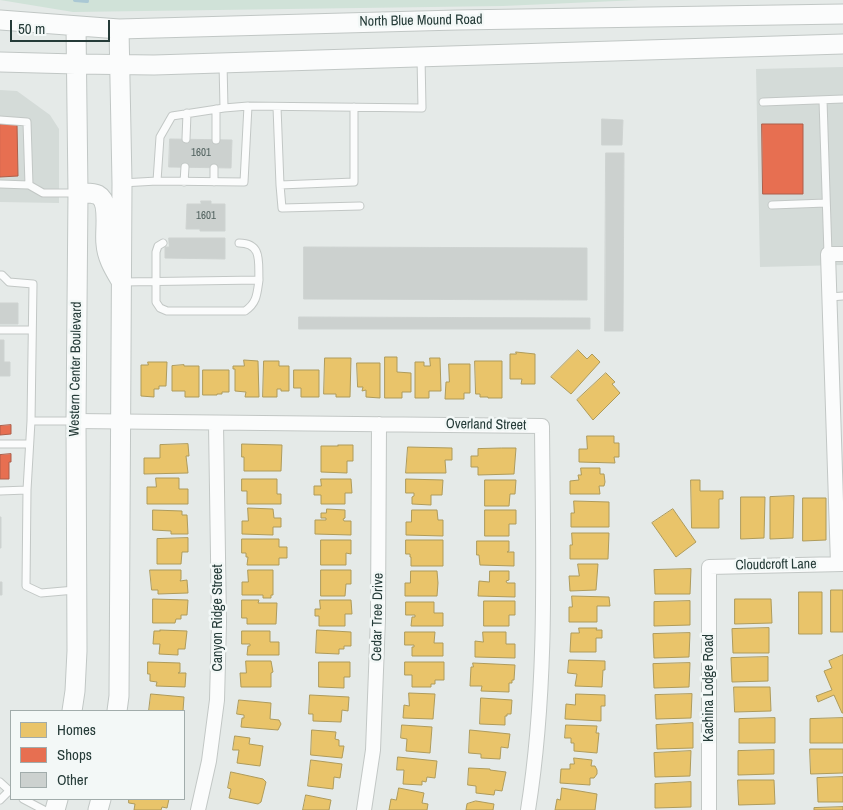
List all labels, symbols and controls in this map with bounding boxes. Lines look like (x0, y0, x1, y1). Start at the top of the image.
scale bar (12, 10, 112, 42)
street label: North Blue Mound Road (359, 12, 483, 30)
text: 50 m (18, 18, 45, 39)
house number: 1601 (191, 146, 211, 160)
house number: 1601 (196, 209, 216, 223)
street label: Western Center Boulevard (66, 301, 86, 437)
street label: Overland Street (446, 416, 526, 434)
street label: Cloudcroft Lane (735, 556, 817, 574)
street label: Canyon Ridge Street (210, 564, 226, 672)
street label: Cedar Tree Drive (369, 573, 387, 661)
street label: Kachina Lodge Road (701, 634, 717, 742)
legend (10, 710, 185, 800)
text: Homes (57, 719, 96, 740)
text: Shops (57, 744, 92, 765)
text: Other (57, 769, 88, 790)

